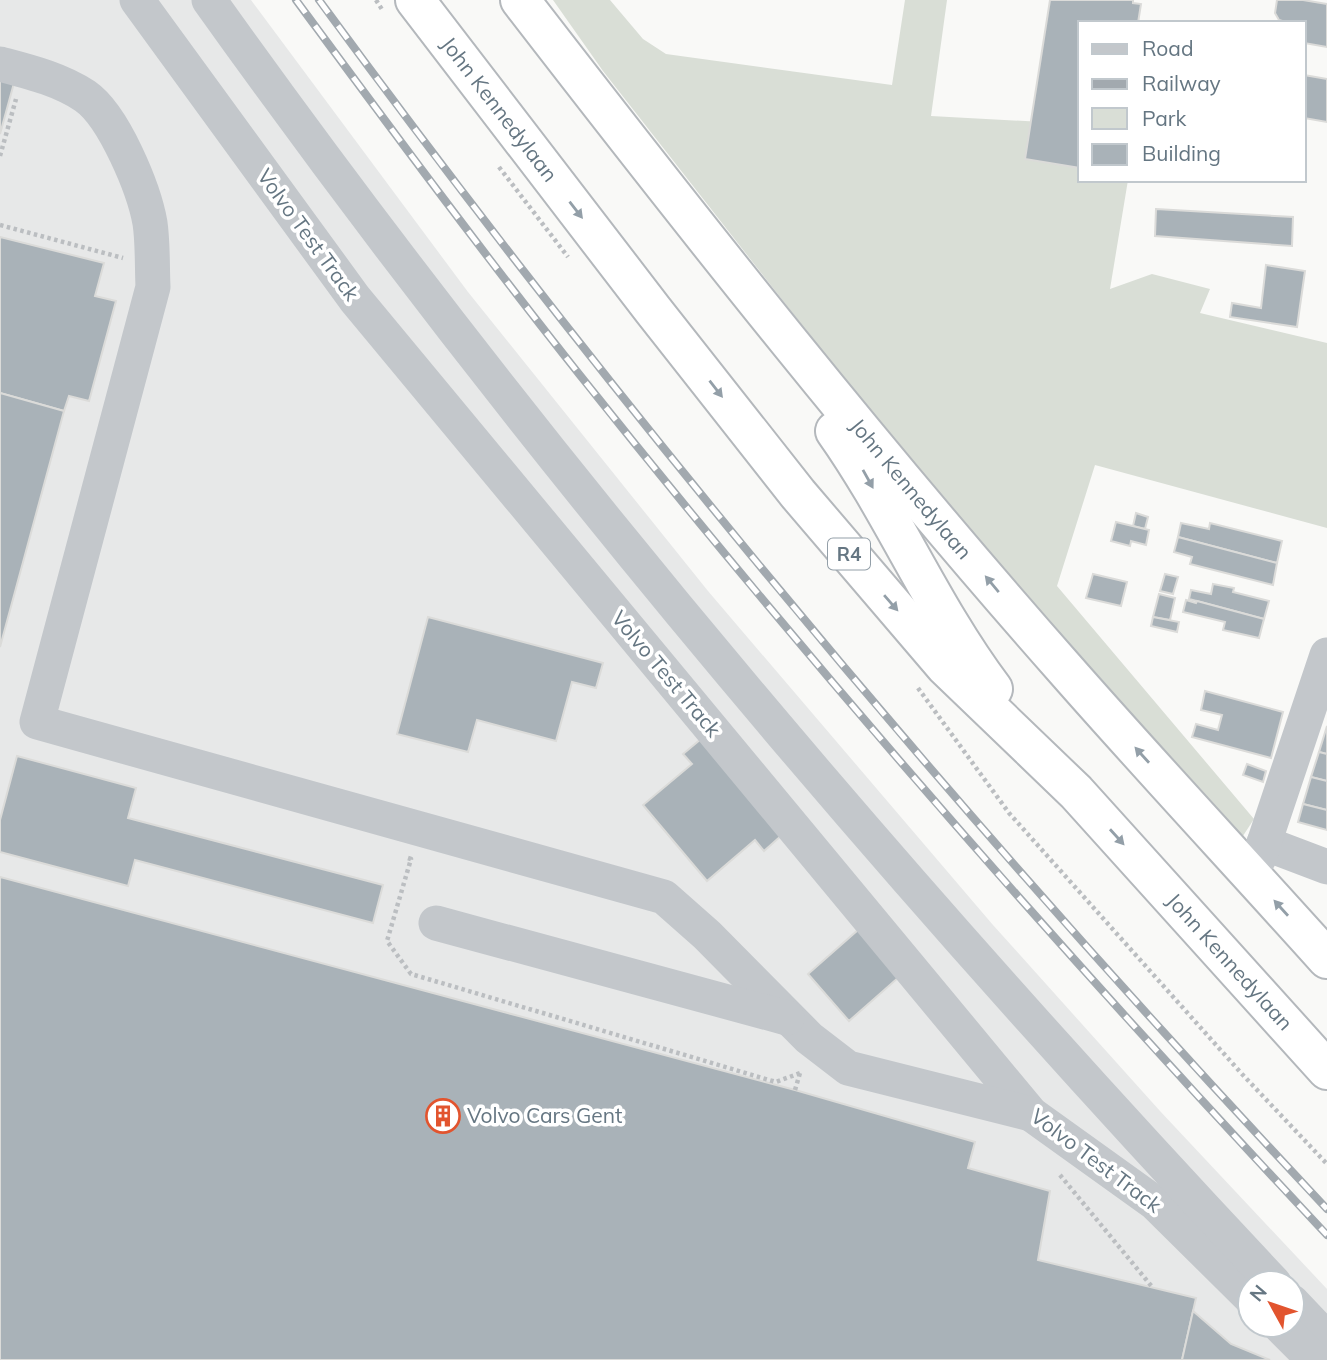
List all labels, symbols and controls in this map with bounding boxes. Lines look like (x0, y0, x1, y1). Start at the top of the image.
legend (1078, 21, 1306, 182)
street label: John Kennedylaan (436, 31, 564, 187)
text: Road (1142, 35, 1193, 61)
text: Railway (1142, 70, 1221, 96)
text: Park (1142, 105, 1186, 131)
text: Building (1142, 140, 1221, 166)
street label: Volvo Test Track (252, 163, 366, 306)
one-way arrow (568, 201, 582, 219)
one-way arrow (708, 380, 723, 398)
street label: John Kennedylaan (845, 413, 978, 564)
one-way arrow (862, 470, 874, 489)
road number: R4 (828, 538, 870, 569)
one-way arrow (985, 575, 1000, 592)
one-way arrow (883, 594, 899, 612)
street label: Volvo Test Track (606, 605, 727, 742)
one-way arrow (1135, 747, 1151, 764)
one-way arrow (1108, 828, 1124, 845)
street label: John Kennedylaan (1162, 887, 1299, 1035)
one-way arrow (1273, 899, 1289, 917)
building icon: Volvo Cars Gent (424, 1097, 462, 1135)
place label: Volvo Cars Gent (467, 1102, 622, 1128)
street label: Volvo Test Track (1026, 1103, 1167, 1218)
north arrow (1236, 1269, 1306, 1339)
text: N (1244, 1280, 1272, 1306)

